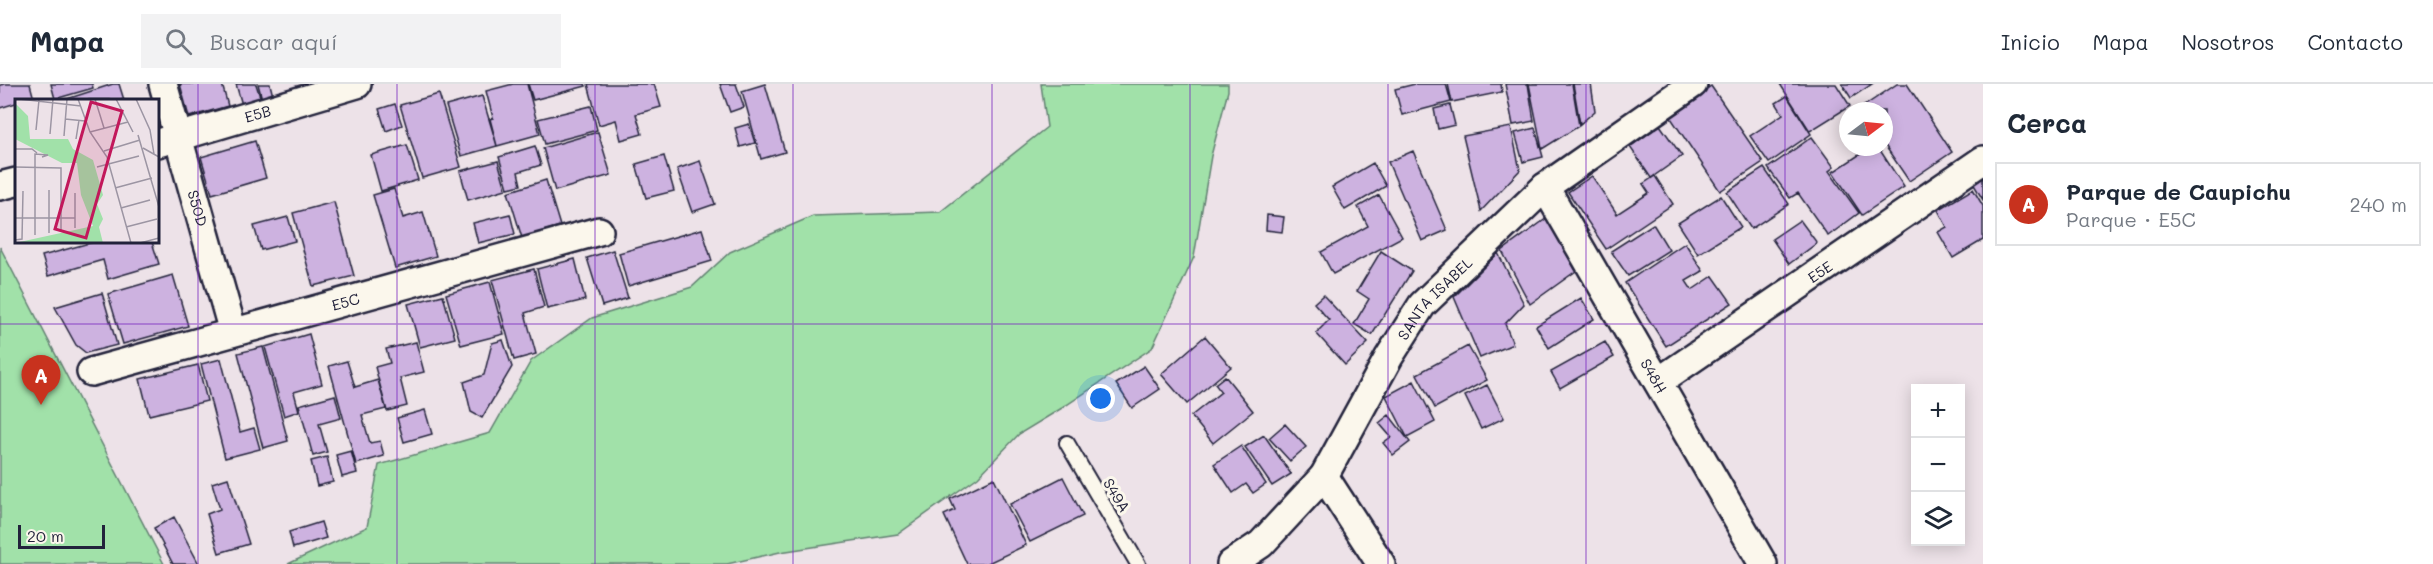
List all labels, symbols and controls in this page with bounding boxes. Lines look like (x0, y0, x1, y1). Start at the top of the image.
search box (141, 14, 561, 68)
text: Mapa (30, 23, 105, 59)
icon: search (162, 25, 195, 58)
text: Buscar aquí (210, 27, 338, 56)
text: Inicio (2001, 28, 2060, 55)
text: Mapa (2093, 28, 2148, 55)
text: Nosotros (2181, 28, 2275, 55)
text: Contacto (2308, 28, 2403, 55)
inset map (15, 99, 159, 243)
street label: E5B (242, 100, 273, 127)
north arrow (1839, 102, 1893, 156)
text: Cerca (2007, 106, 2087, 140)
text: Parque de Caupichu (2066, 177, 2291, 206)
street label: S50D (183, 188, 213, 229)
text: A (2022, 191, 2035, 217)
text: 240 m (2349, 191, 2407, 217)
text: Parque · E5C (2066, 206, 2196, 232)
street label: SANTA ISABEL (1392, 252, 1476, 344)
street label: E5E (1803, 256, 1837, 287)
street label: E5C (329, 288, 362, 315)
street label: S48H (1636, 355, 1672, 397)
pin: A (22, 356, 60, 405)
your location (1086, 384, 1115, 413)
map controls (1911, 384, 1965, 546)
button: + (1911, 384, 1965, 438)
button: − (1911, 438, 1965, 492)
street label: S49A (1099, 474, 1135, 516)
button: layers (1911, 492, 1965, 546)
scale bar (18, 522, 105, 550)
text: 20 m (27, 525, 64, 546)

